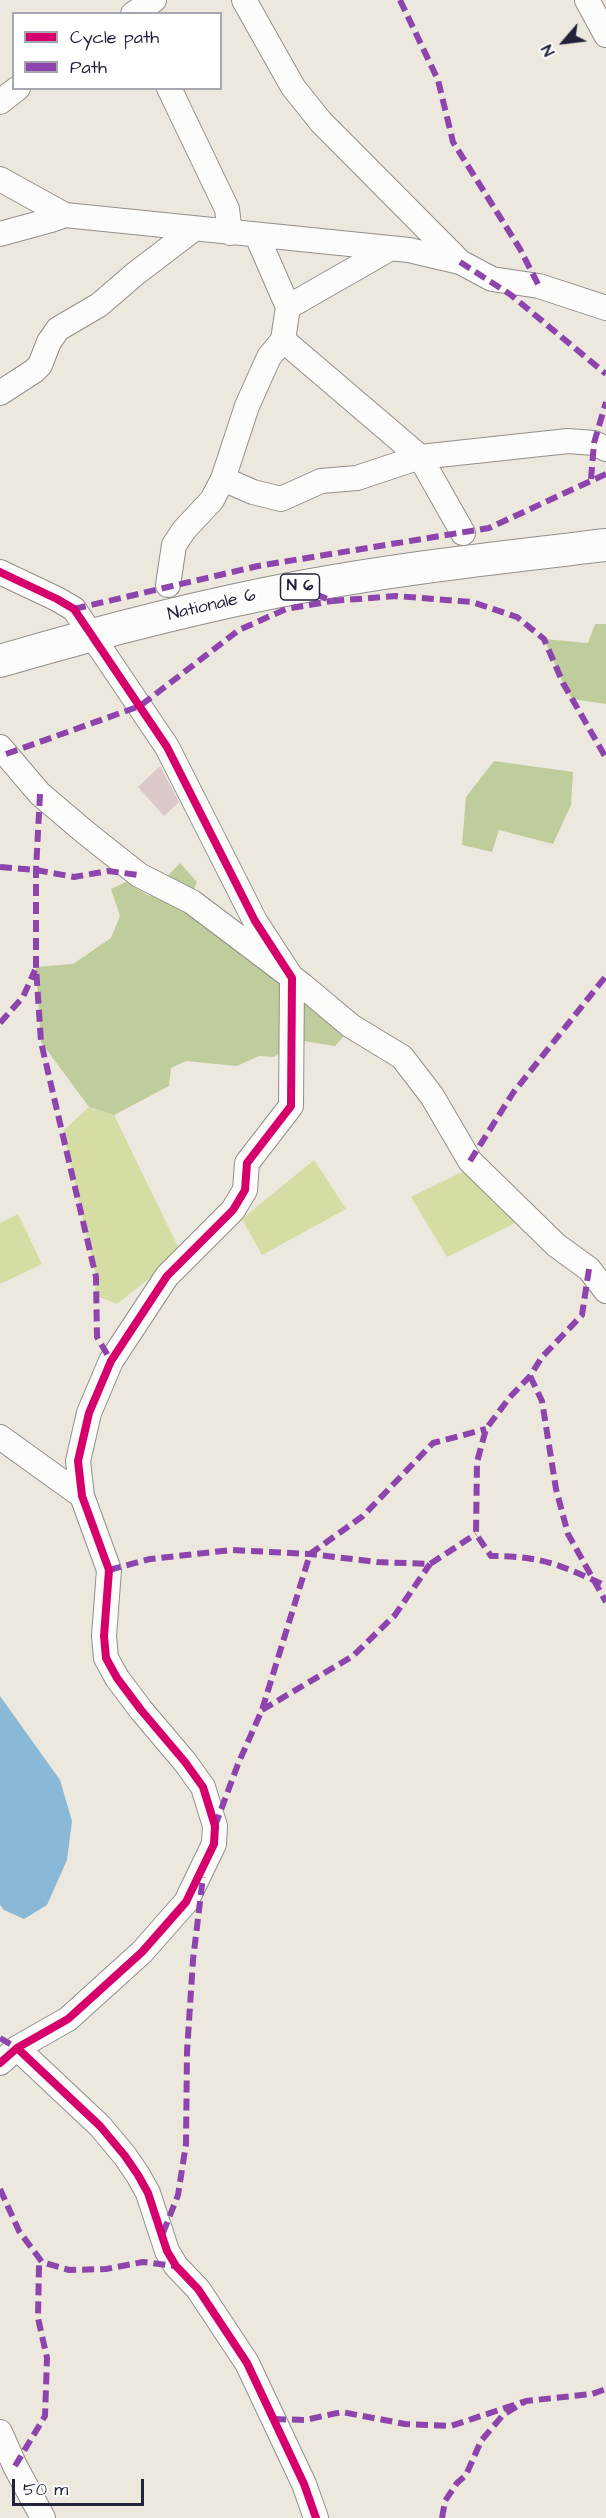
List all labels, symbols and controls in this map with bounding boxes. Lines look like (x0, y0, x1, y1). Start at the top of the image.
legend (12, 12, 222, 90)
north arrow (534, 12, 594, 72)
text: Cycle path (70, 25, 159, 50)
text: N (536, 41, 560, 60)
text: Path (70, 55, 107, 80)
road number: N 6 (280, 574, 320, 600)
street label: Nationale 6 (166, 585, 258, 627)
scale bar (15, 2467, 147, 2505)
text: 50 m (23, 2477, 68, 2502)

